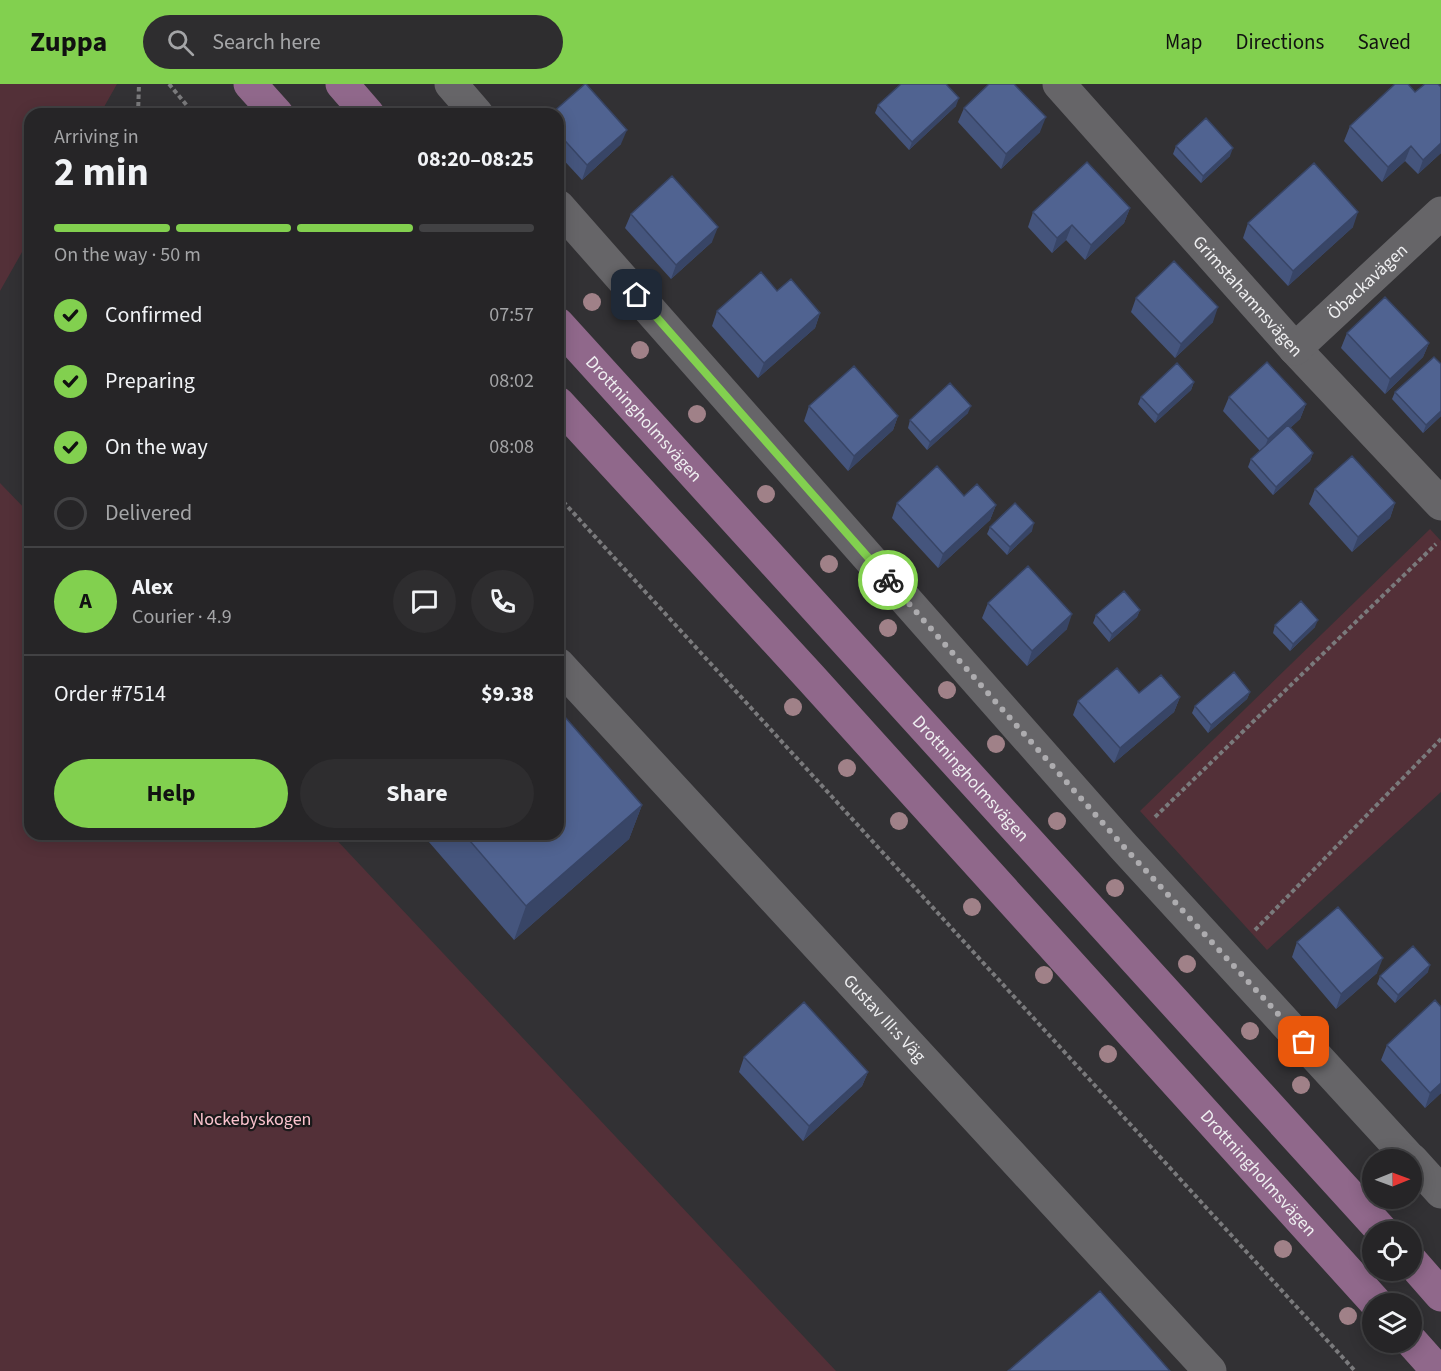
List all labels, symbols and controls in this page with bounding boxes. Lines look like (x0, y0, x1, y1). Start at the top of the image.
search box (143, 15, 563, 69)
text: Zuppa (30, 22, 107, 62)
icon: search (164, 26, 197, 59)
text: Search here (212, 26, 321, 58)
text: Map (1165, 27, 1203, 57)
text: Directions (1236, 27, 1324, 57)
text: Saved (1357, 27, 1411, 57)
text: Arriving in (54, 123, 139, 151)
text: 08:20–08:25 (417, 143, 534, 175)
text: 2 min (54, 145, 149, 201)
street label: Grimstahamnsvägen (1187, 230, 1309, 362)
street label: Öbackavägen (1322, 238, 1413, 325)
text: On the way · 50 m (54, 241, 201, 269)
pin (611, 269, 662, 320)
icon: home (620, 278, 653, 311)
icon: check (54, 299, 87, 332)
text: Confirmed (105, 299, 202, 331)
text: 07:57 (489, 301, 534, 329)
street label: Drottningholmsvägen (580, 350, 708, 487)
icon: check (54, 365, 87, 398)
text: Preparing (105, 365, 195, 397)
text: 08:02 (489, 367, 534, 395)
icon: check (54, 431, 87, 464)
text: On the way (105, 431, 208, 463)
text: 08:08 (489, 433, 534, 461)
text: Delivered (105, 497, 192, 529)
courier (858, 550, 918, 610)
icon: bike (872, 564, 905, 597)
button: chat (393, 570, 456, 633)
button: phone (471, 570, 534, 633)
text: Alex (132, 571, 173, 603)
text: A (79, 585, 92, 617)
text: Courier · 4.9 (132, 603, 232, 631)
text: Order #7514 (54, 678, 166, 710)
text: $9.38 (481, 678, 534, 710)
street label: Drottningholmsvägen (907, 710, 1035, 847)
button: Help (54, 759, 288, 828)
button: Share (300, 759, 534, 828)
street label: Gustav III:s Väg (838, 969, 932, 1068)
pin (1278, 1016, 1329, 1067)
icon: bag (1287, 1025, 1320, 1058)
street label: Drottningholmsvägen (1195, 1104, 1323, 1242)
park label: Nockebyskogen (193, 1107, 311, 1132)
north arrow (1362, 1149, 1422, 1209)
map controls (1362, 1149, 1422, 1353)
button: locate (1362, 1221, 1422, 1281)
button: layers (1362, 1293, 1422, 1353)

